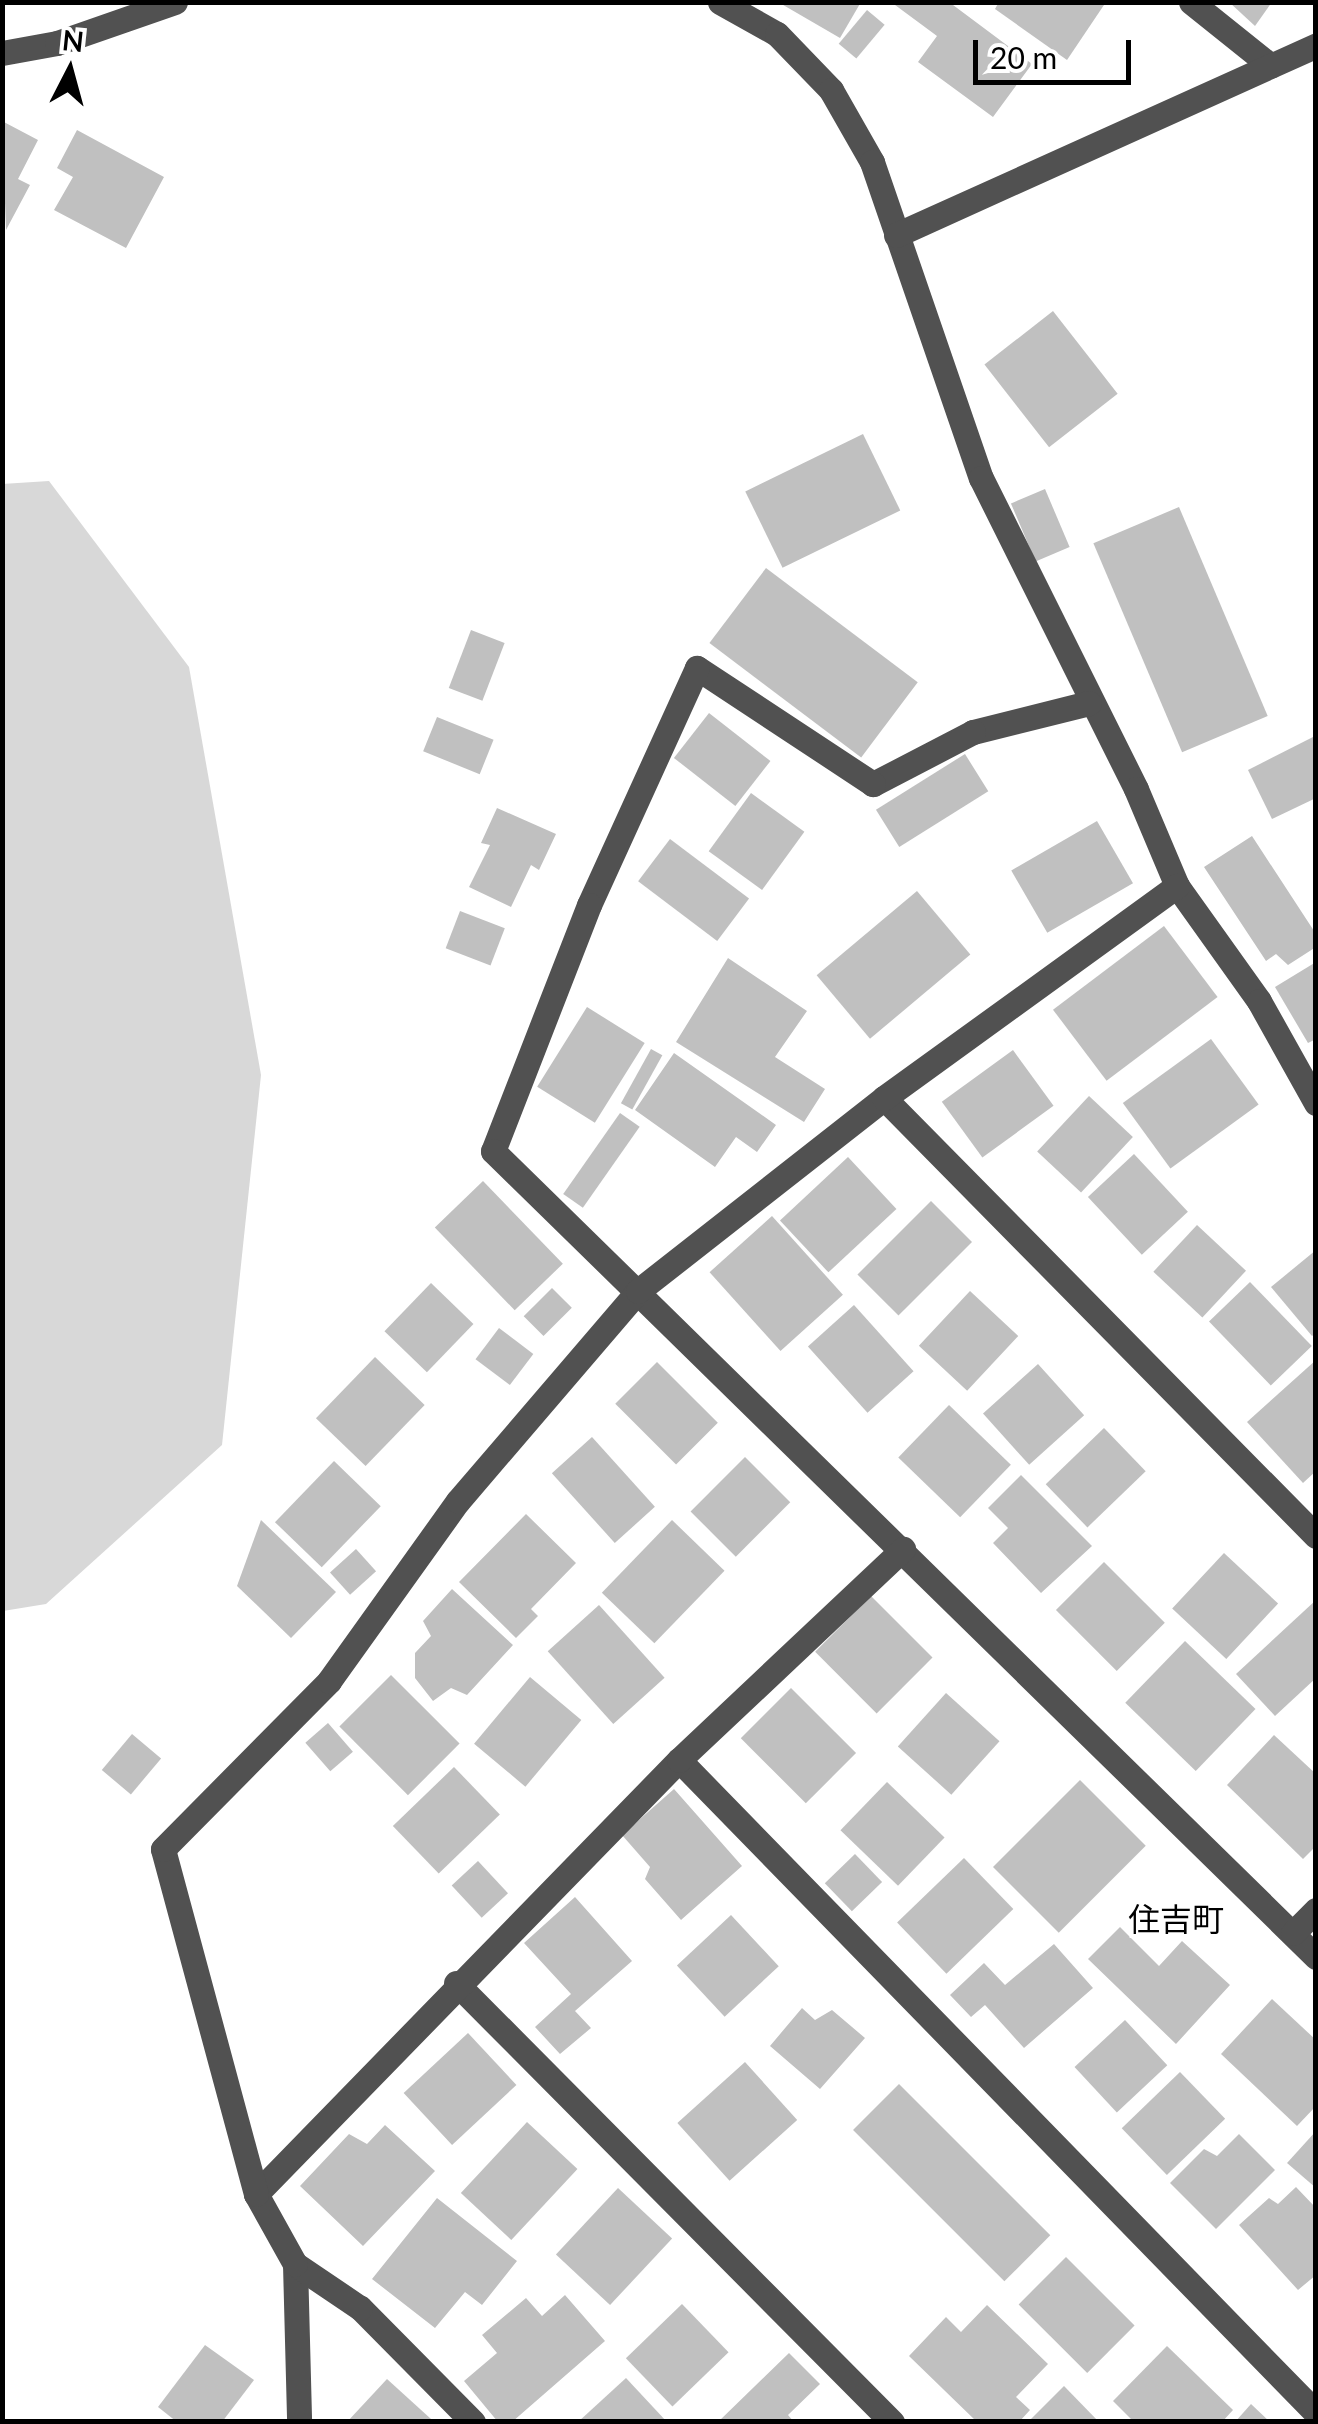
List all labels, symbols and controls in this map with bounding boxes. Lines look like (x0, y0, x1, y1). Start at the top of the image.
north arrow (20, 20, 120, 120)
scale bar (978, 20, 1136, 82)
text: N (61, 22, 86, 58)
text: 20 m (990, 39, 1057, 75)
district label: 住吉町 (1128, 1900, 1224, 1938)

